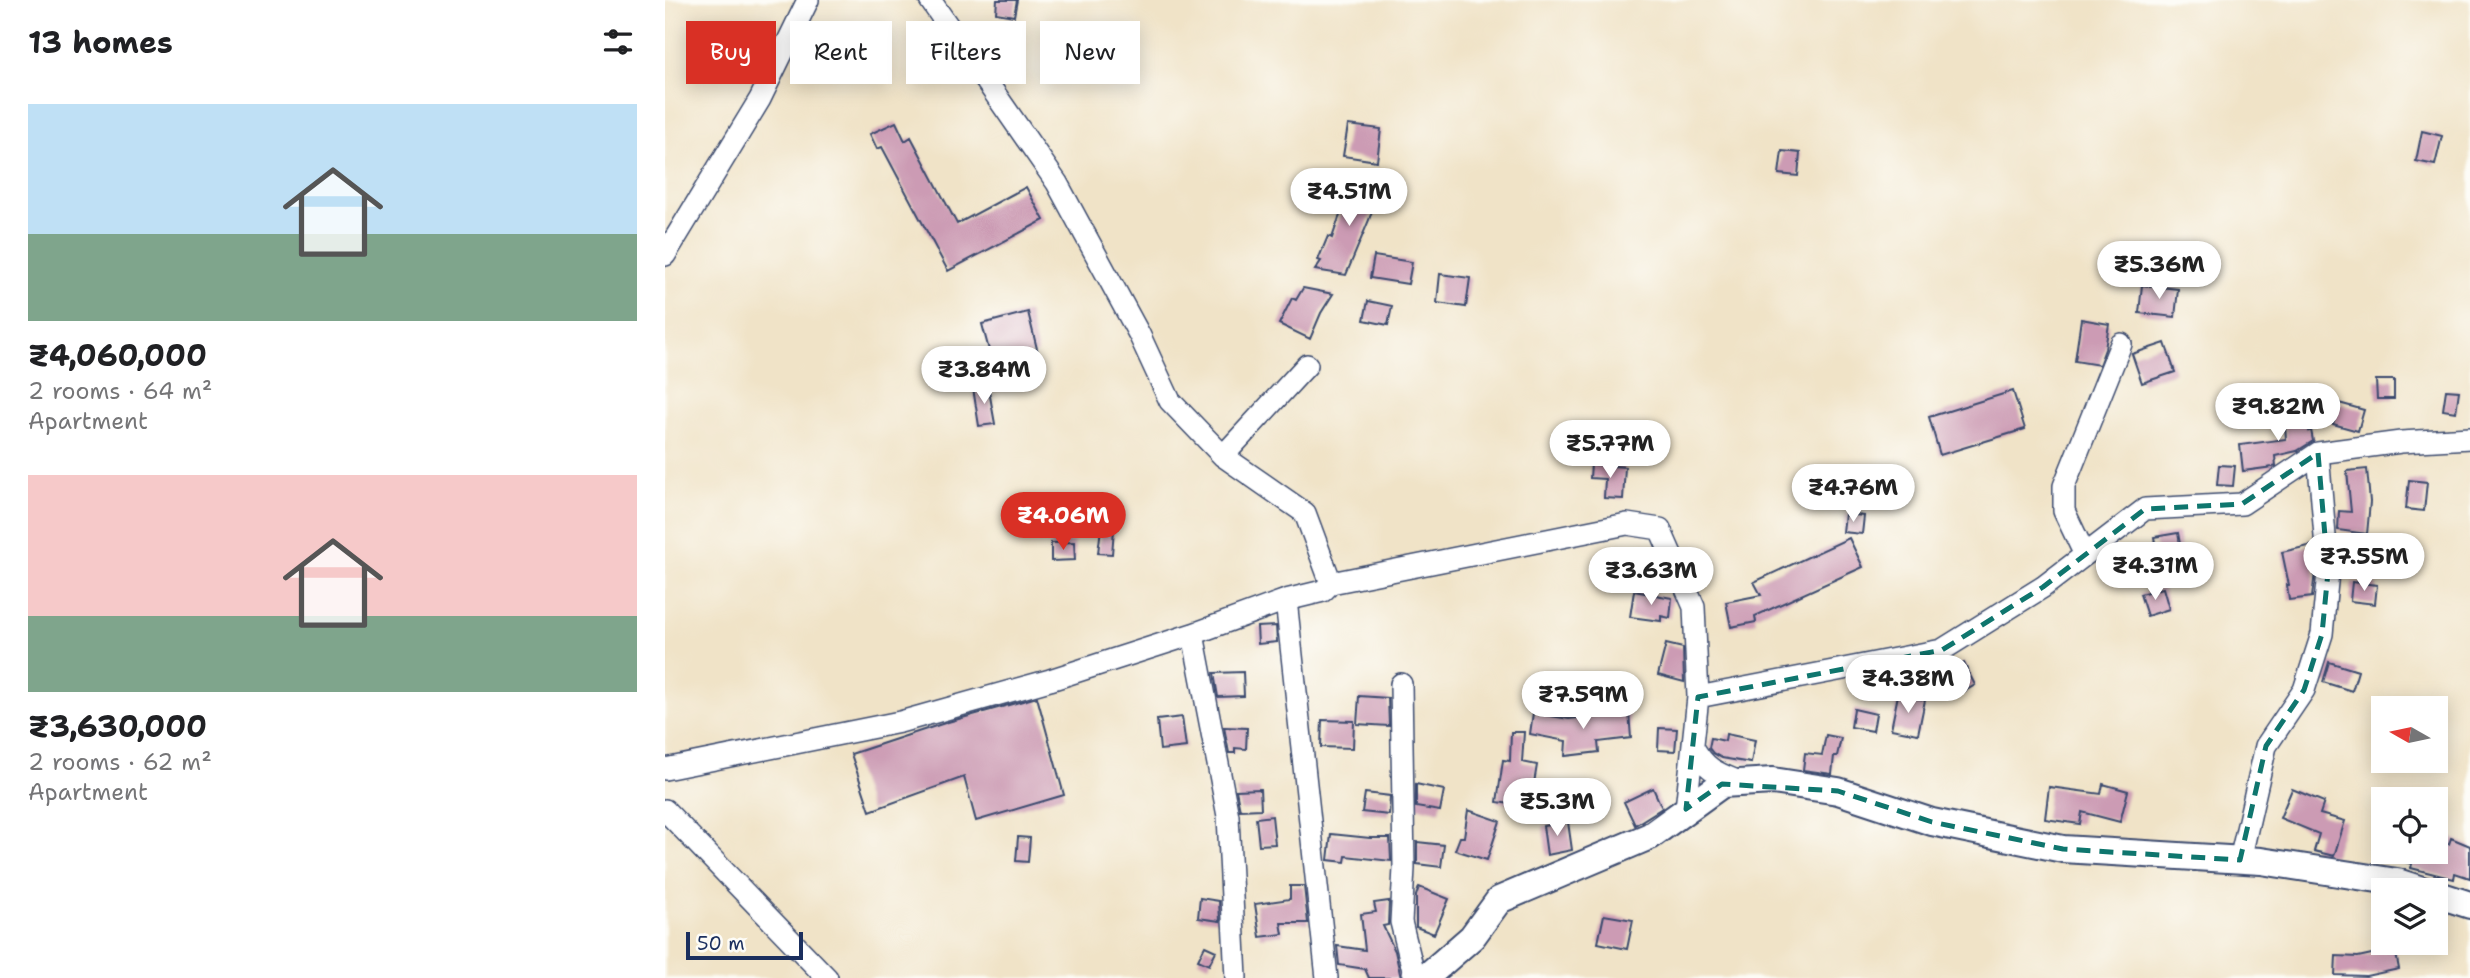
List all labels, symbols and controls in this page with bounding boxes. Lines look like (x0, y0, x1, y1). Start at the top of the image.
chip: Buy (686, 21, 776, 84)
chip: Rent (790, 21, 892, 84)
chip: Filters (906, 21, 1026, 84)
chip: New (1040, 21, 1140, 84)
text: 13 homes (28, 22, 173, 63)
icon: filters (599, 23, 637, 61)
icon: home (270, 149, 396, 275)
pin: ₹4.51M (1292, 168, 1406, 228)
text: ₹4.51M (1306, 176, 1392, 206)
pin: ₹5.36M (2102, 242, 2216, 301)
text: ₹5.36M (2113, 249, 2205, 279)
text: ₹4,060,000 (28, 335, 207, 376)
pin: ₹3.84M (927, 346, 1041, 406)
text: ₹3.84M (937, 354, 1031, 384)
text: 2 rooms · 64 m² (28, 376, 212, 406)
pin: ₹9.82M (2221, 384, 2335, 443)
text: ₹9.82M (2231, 391, 2325, 421)
text: Apartment (28, 406, 148, 436)
pin: ₹5.77M (1553, 420, 1667, 480)
text: ₹5.77M (1566, 428, 1654, 458)
pin: ₹4.76M (1796, 464, 1910, 524)
text: ₹4.76M (1808, 472, 1898, 502)
pin: ₹4.06M (1006, 492, 1120, 552)
text: ₹4.06M (1017, 500, 1109, 530)
icon: home (270, 520, 396, 646)
pin: ₹7.55M (2307, 534, 2421, 593)
text: ₹7.55M (2319, 541, 2409, 571)
pin: ₹4.31M (2098, 542, 2212, 602)
pin: ₹3.63M (1594, 548, 1708, 607)
text: ₹4.31M (2112, 550, 2198, 580)
text: ₹3.63M (1605, 555, 1697, 585)
pin: ₹4.38M (1851, 656, 1965, 715)
text: ₹4.38M (1862, 663, 1954, 693)
pin: ₹7.59M (1526, 672, 1640, 731)
text: ₹7.59M (1538, 679, 1628, 709)
north arrow (2371, 696, 2448, 774)
map controls (2371, 696, 2448, 955)
text: ₹3,630,000 (28, 706, 207, 747)
text: 2 rooms · 62 m² (28, 747, 212, 777)
text: Apartment (28, 777, 148, 807)
pin: ₹5.3M (1508, 778, 1606, 838)
text: ₹5.3M (1519, 786, 1595, 816)
button: locate (2371, 787, 2448, 864)
button: layers (2371, 878, 2448, 955)
scale bar (686, 929, 803, 961)
text: 50 m (697, 931, 745, 956)

